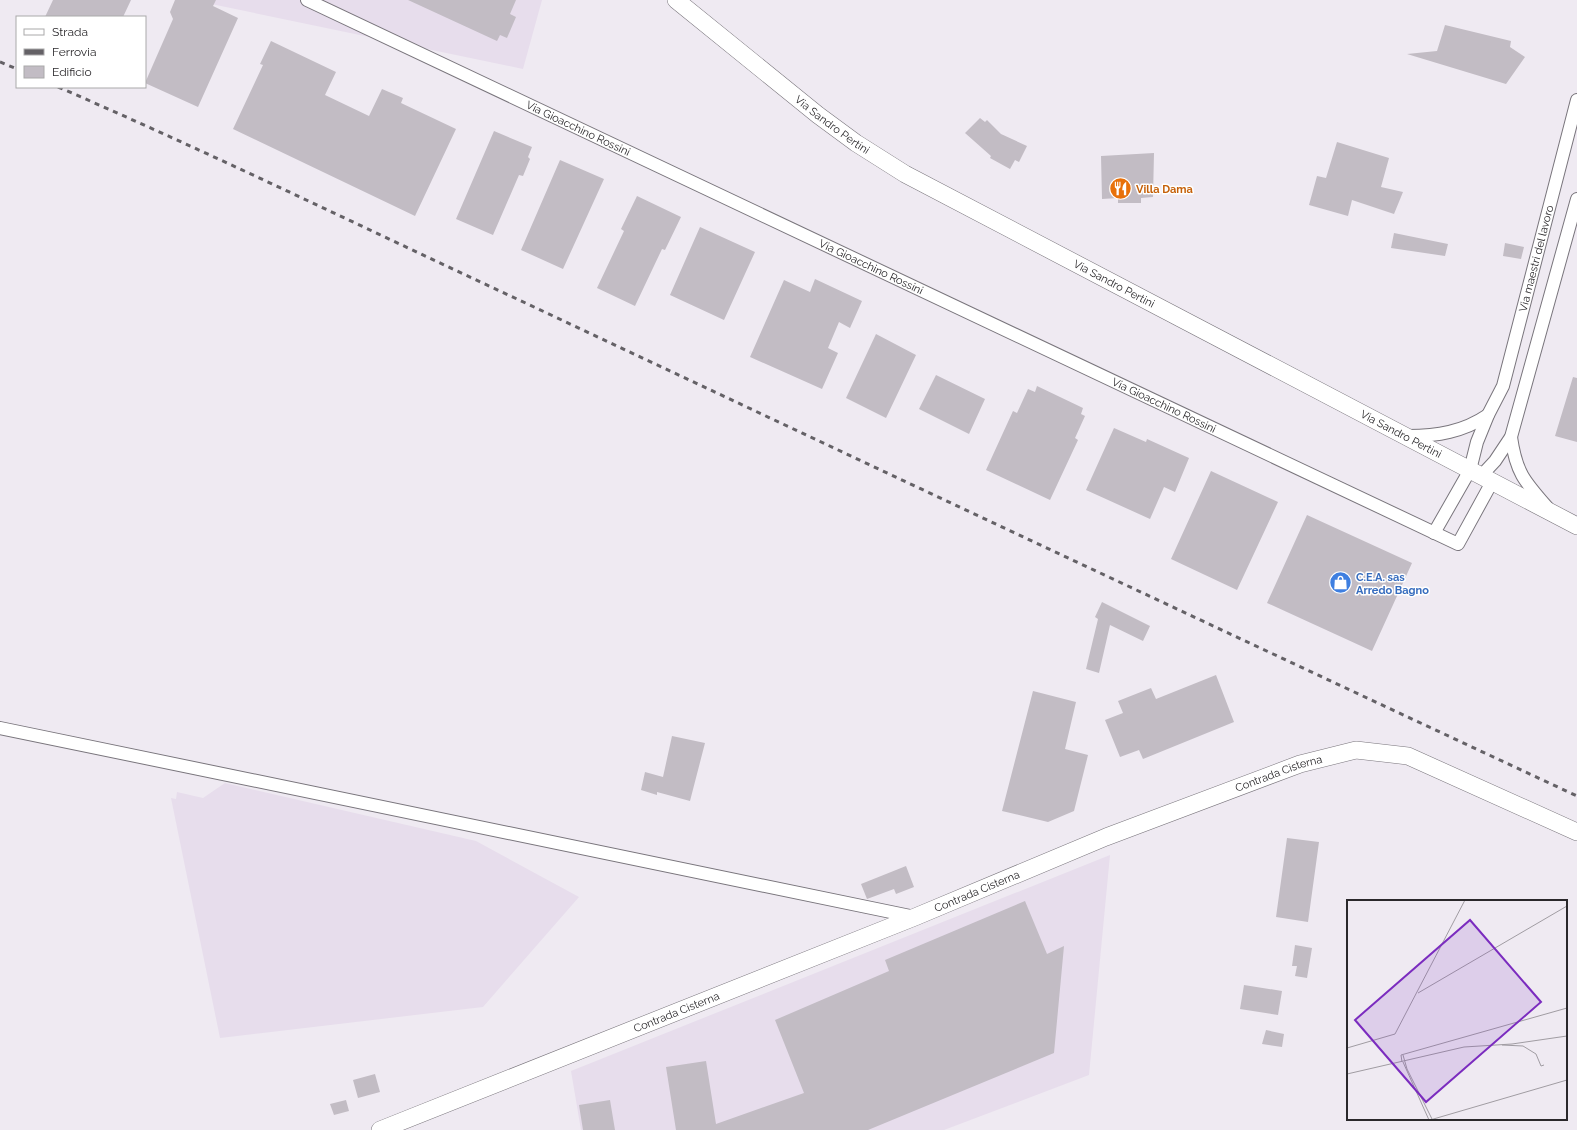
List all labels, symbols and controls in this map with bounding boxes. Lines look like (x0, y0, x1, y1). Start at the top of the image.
legend (16, 16, 146, 88)
text: Strada (52, 25, 88, 39)
text: Ferrovia (52, 45, 96, 59)
text: Edificio (52, 65, 92, 79)
street label: Via Sandro Pertini (792, 93, 872, 157)
street label: Via Gioacchino Rossini (524, 98, 632, 159)
restaurant icon: Villa Dama (1108, 176, 1134, 202)
place label: Villa Dama (1136, 183, 1193, 196)
street label: Via maestri del lavoro (1516, 203, 1557, 313)
street label: Via Gioacchino Rossini (817, 237, 925, 297)
street label: Via Sandro Pertini (1071, 257, 1157, 311)
street label: Via Gioacchino Rossini (1110, 375, 1218, 436)
street label: Via Sandro Pertini (1358, 408, 1444, 461)
shop icon: C.E.A. sas Arredo Bagno (1327, 570, 1353, 596)
place label: C.E.A. sas Arredo Bagno (1356, 571, 1429, 597)
street label: Contrada Cisterna (1233, 753, 1323, 795)
street label: Contrada Cisterna (933, 868, 1022, 915)
inset map (1347, 900, 1567, 1120)
street label: Contrada Cisterna (632, 990, 721, 1035)

